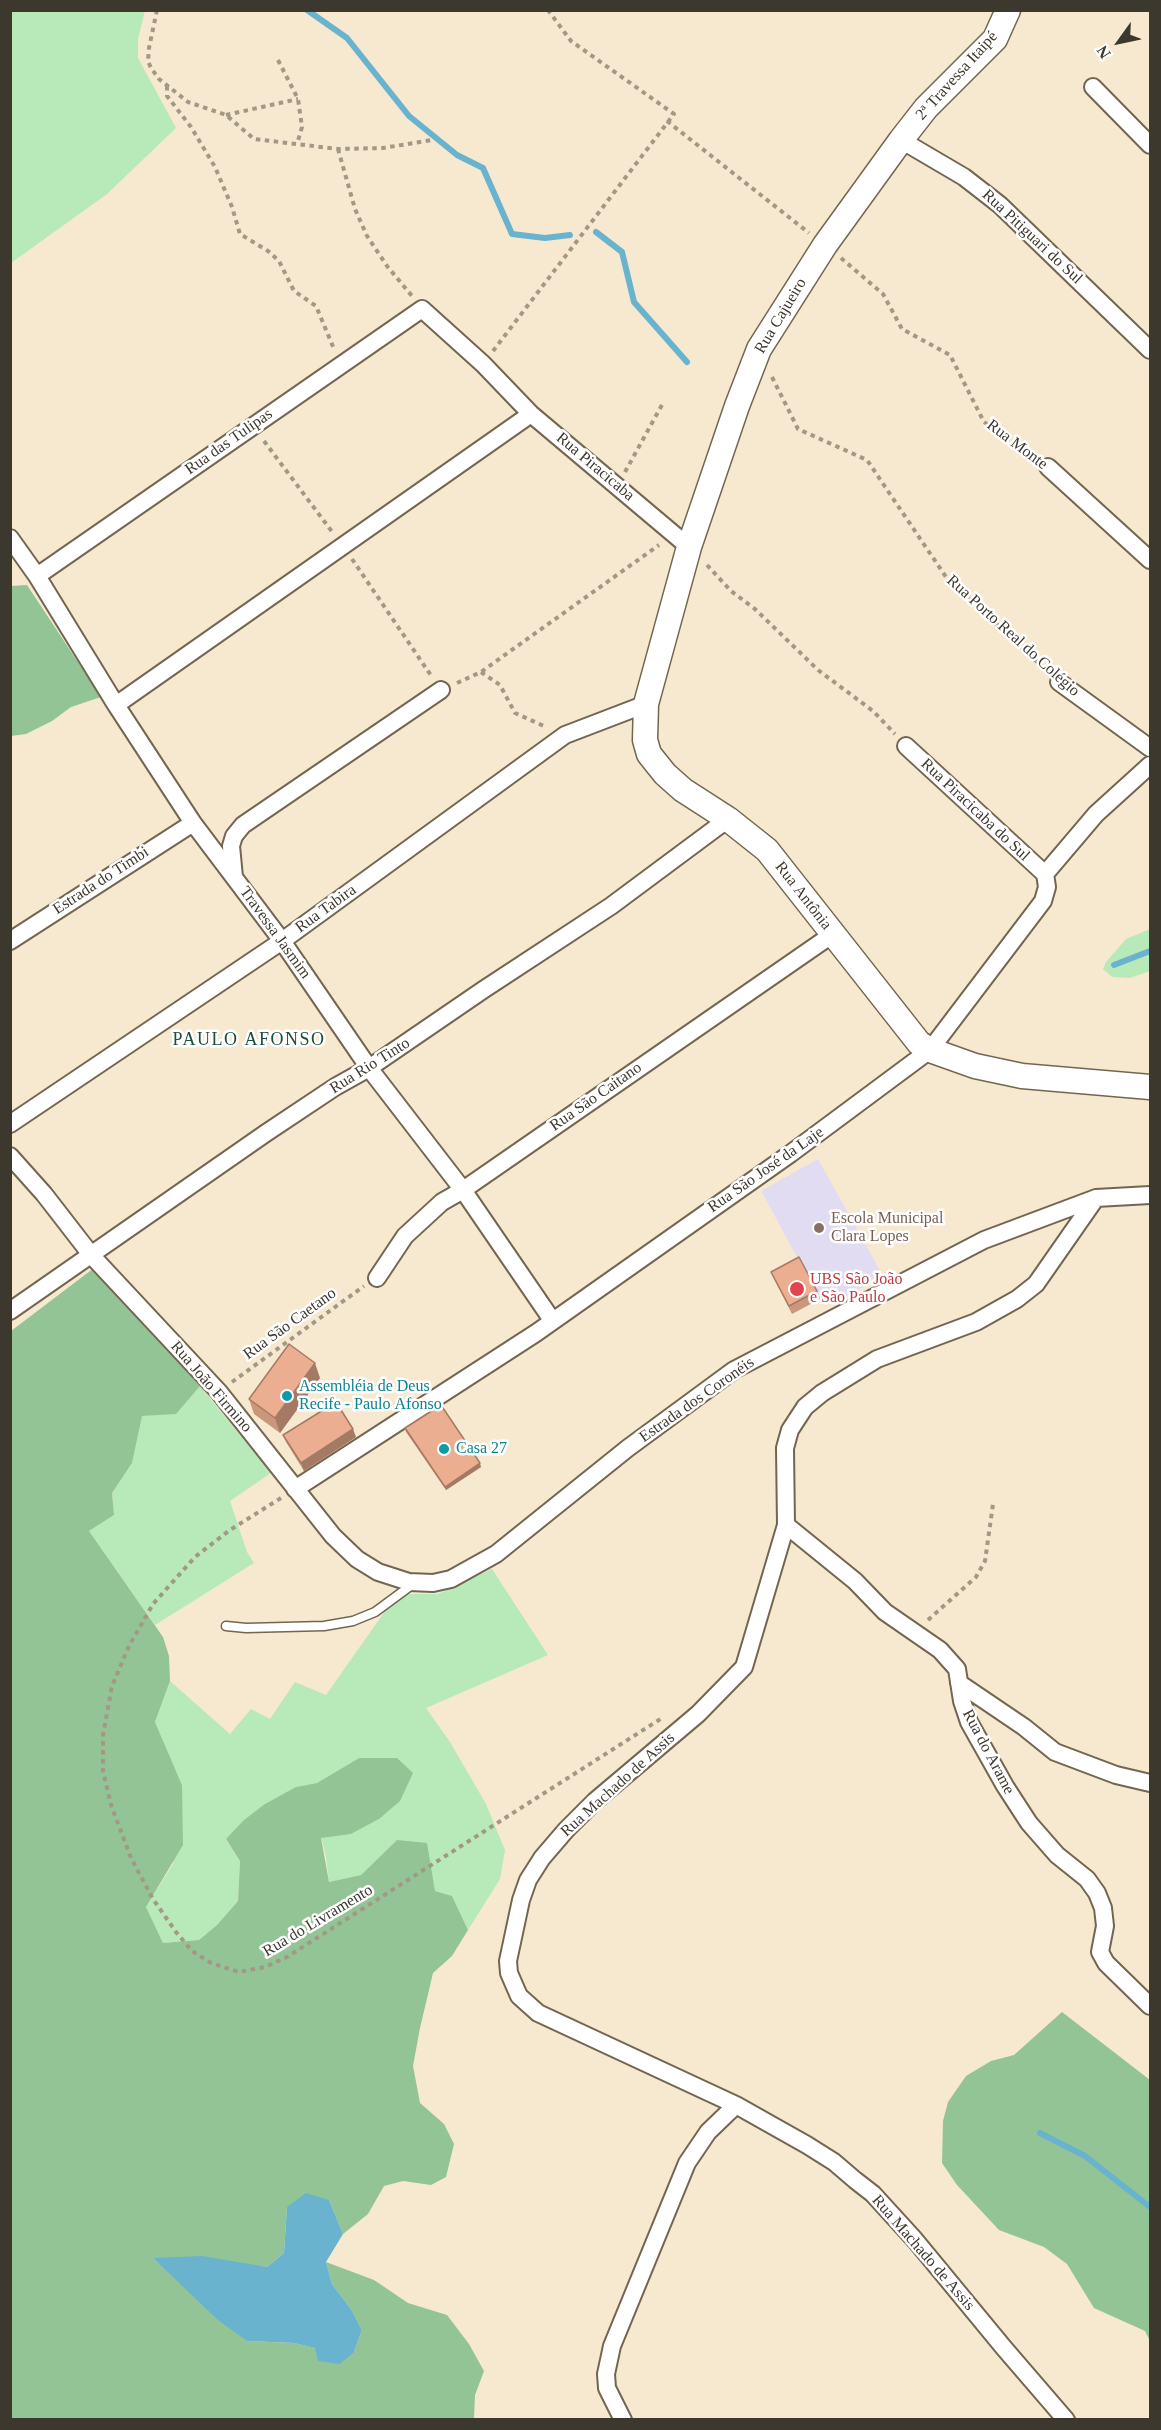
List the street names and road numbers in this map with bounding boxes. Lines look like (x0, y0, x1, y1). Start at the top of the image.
street label: 2ª Travessa Itaipé (912, 28, 1002, 124)
street label: Rua Pitiguari do Sul (978, 186, 1086, 288)
street label: Rua Cajueiro (751, 275, 811, 357)
street label: Rua das Tulipas (181, 405, 277, 479)
street label: Rua Monte (983, 416, 1051, 474)
street label: Rua Piracicaba (552, 429, 638, 505)
street label: Rua Porto Real do Colégio (943, 571, 1083, 701)
street label: Rua Piracicaba do Sul (917, 755, 1033, 865)
street label: Estrada do Timbi (49, 843, 153, 919)
street label: Rua Antônia (770, 858, 836, 934)
street label: Rua Tabira (292, 881, 360, 937)
street label: Travessa Jasmim (235, 883, 315, 983)
street label: Rua Rio Tinto (326, 1034, 414, 1098)
street label: Rua São Caitano (546, 1058, 646, 1136)
street label: Rua São José da Laje (704, 1123, 828, 1217)
street label: Rua São Caetano (240, 1284, 340, 1364)
street label: Rua João Firmino (166, 1337, 256, 1437)
street label: Estrada dos Coronéis (636, 1353, 758, 1447)
street label: Rua do Arame (958, 1706, 1018, 1798)
street label: Rua Machado de Assis (557, 1729, 679, 1841)
street label: Rua do Livramento (260, 1881, 376, 1961)
street label: Rua Machado de Assis (868, 2191, 978, 2315)

